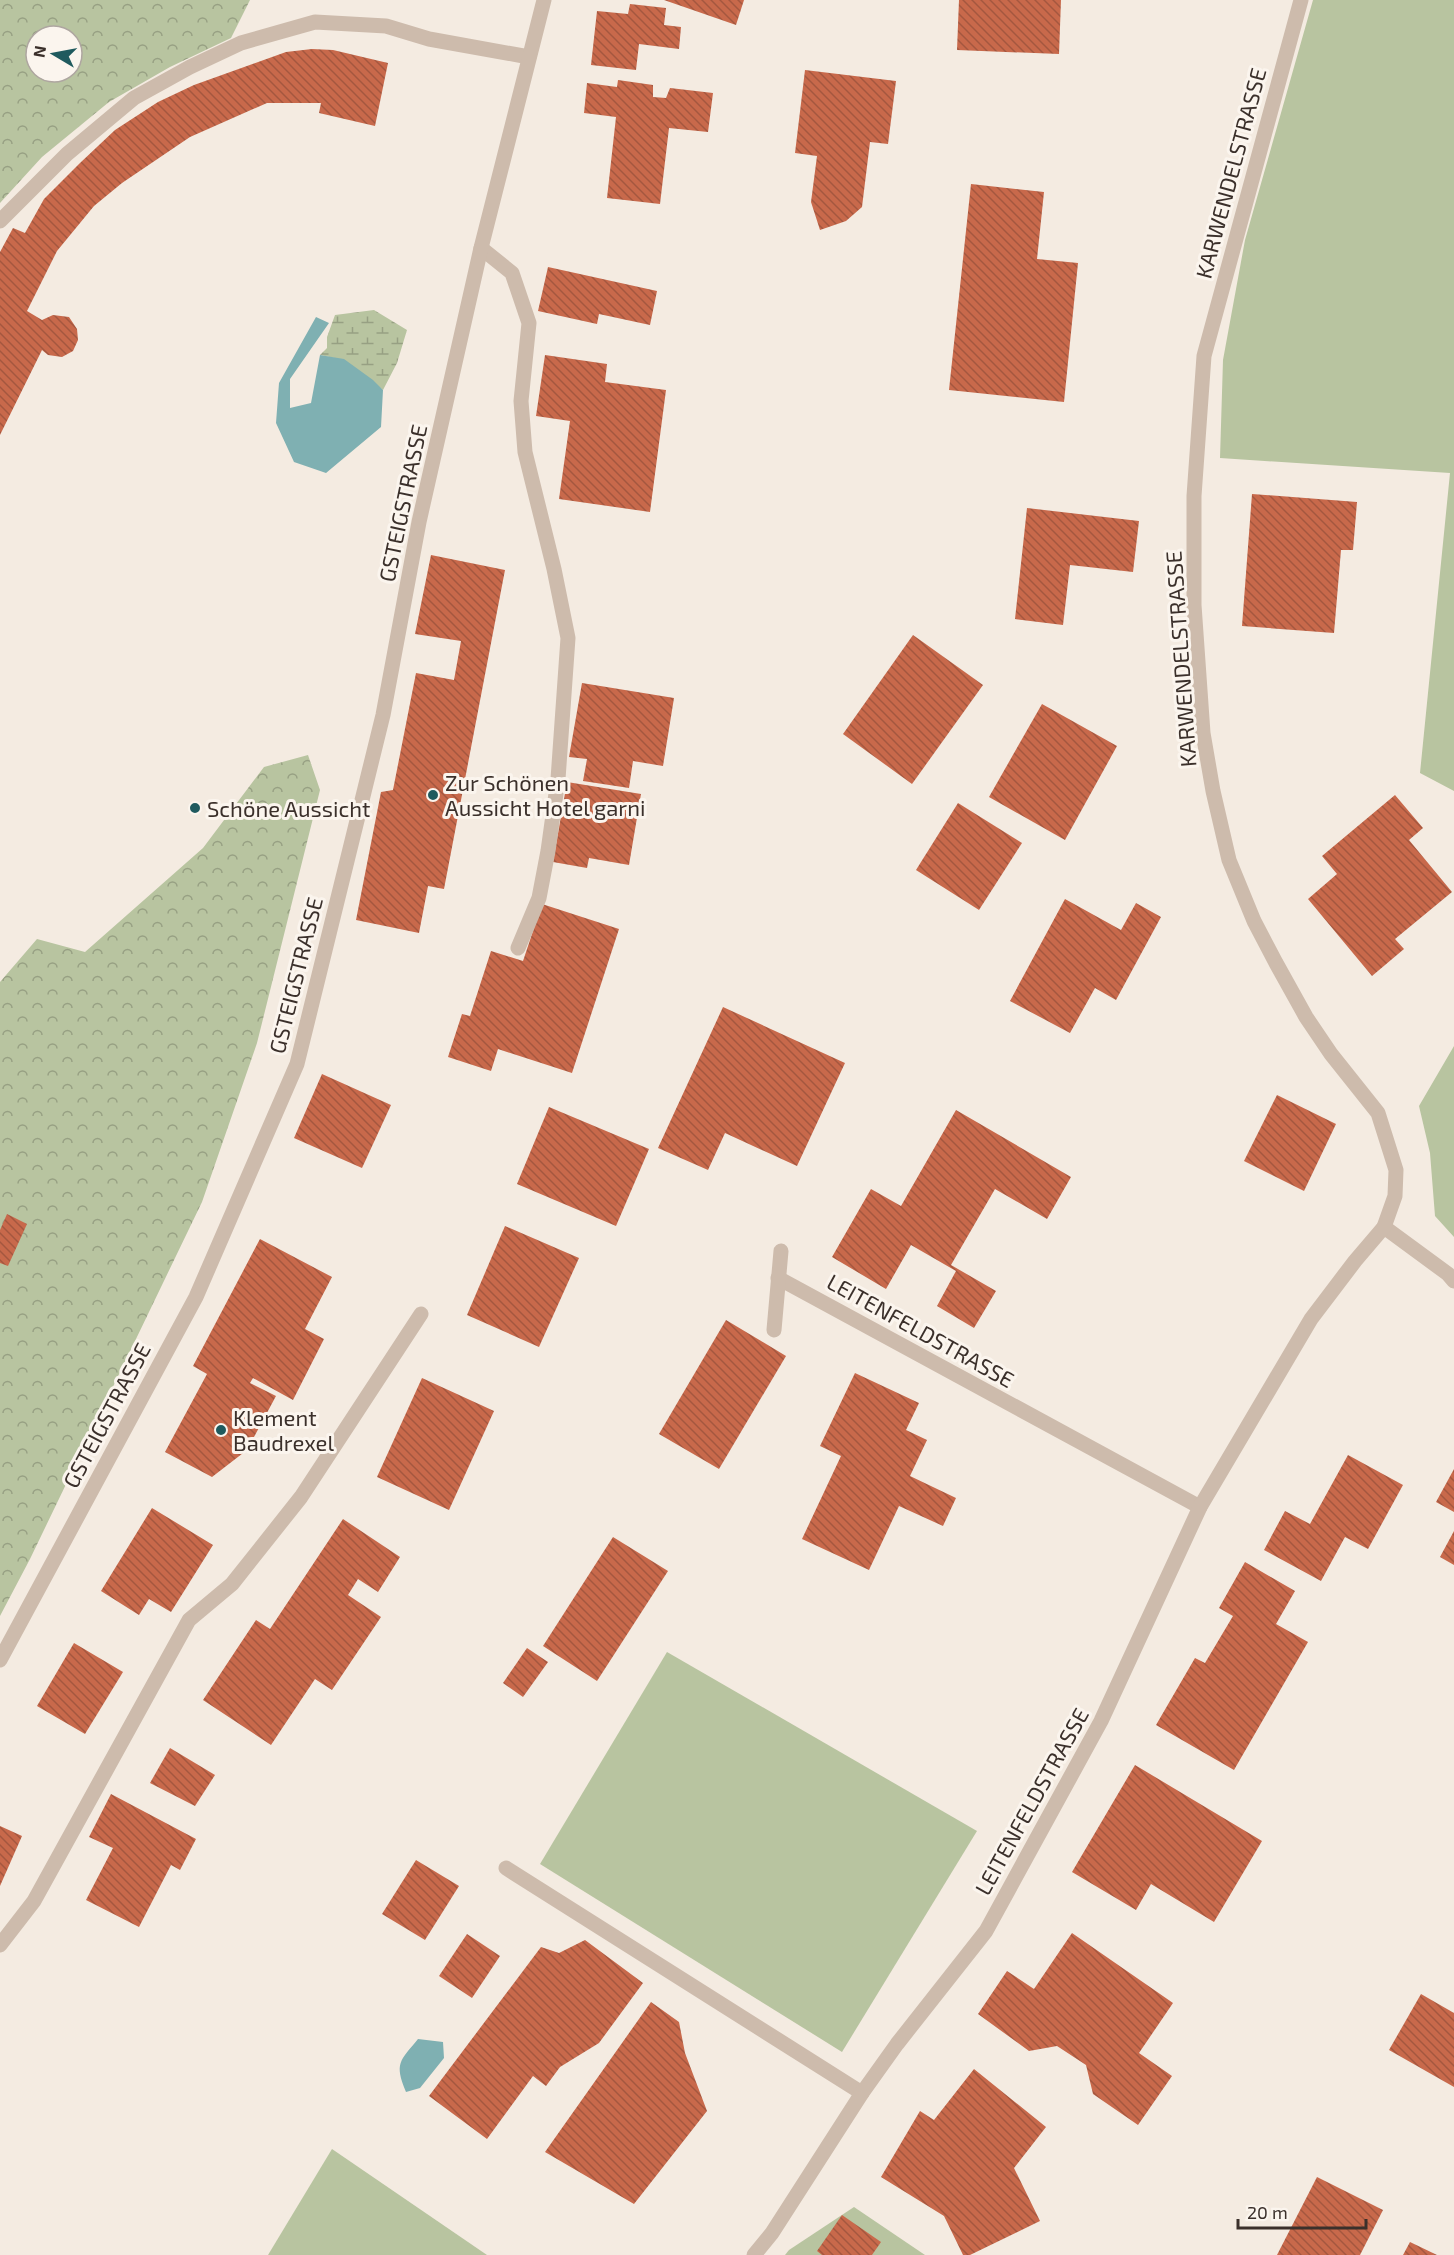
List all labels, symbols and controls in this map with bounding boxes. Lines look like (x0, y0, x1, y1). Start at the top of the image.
north arrow (24, 24, 84, 84)
text: N (28, 44, 49, 59)
street label: KARWENDELSTRASSE (1189, 65, 1271, 281)
street label: GSTEIGSTRASSE (373, 422, 431, 584)
street label: KARWENDELSTRASSE (1159, 550, 1201, 768)
place label: Zur Schönen Aussicht Hotel garni (445, 769, 645, 820)
marker: Zur Schönen Aussicht Hotel garni (426, 788, 440, 802)
place label: Schöne Aussicht (207, 795, 370, 821)
marker: Schöne Aussicht (188, 801, 202, 815)
street label: GSTEIGSTRASSE (263, 894, 327, 1056)
street label: LEITENFELDSTRASSE (823, 1268, 1019, 1392)
street label: GSTEIGSTRASSE (57, 1338, 155, 1492)
place label: Klement Baudrexel (233, 1404, 334, 1455)
marker: Klement Baudrexel (214, 1423, 228, 1437)
street label: LEITENFELDSTRASSE (969, 1703, 1093, 1899)
scale bar (1238, 2192, 1366, 2230)
text: 20 m (1247, 2201, 1288, 2223)

